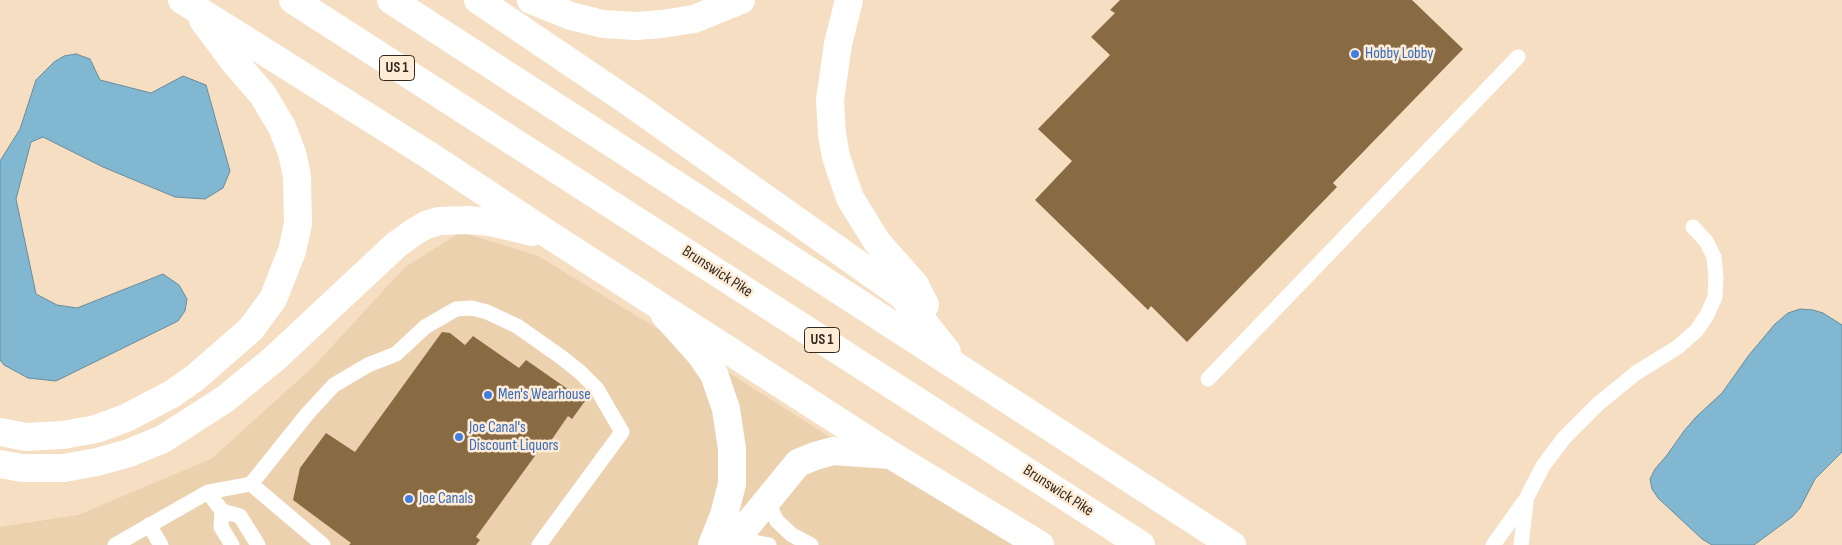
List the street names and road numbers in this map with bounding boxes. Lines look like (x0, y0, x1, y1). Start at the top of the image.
road number: US 1 (380, 56, 414, 80)
street label: Brunswick Pike (678, 242, 756, 302)
road number: US 1 (804, 328, 840, 352)
street label: Brunswick Pike (1019, 461, 1097, 521)

